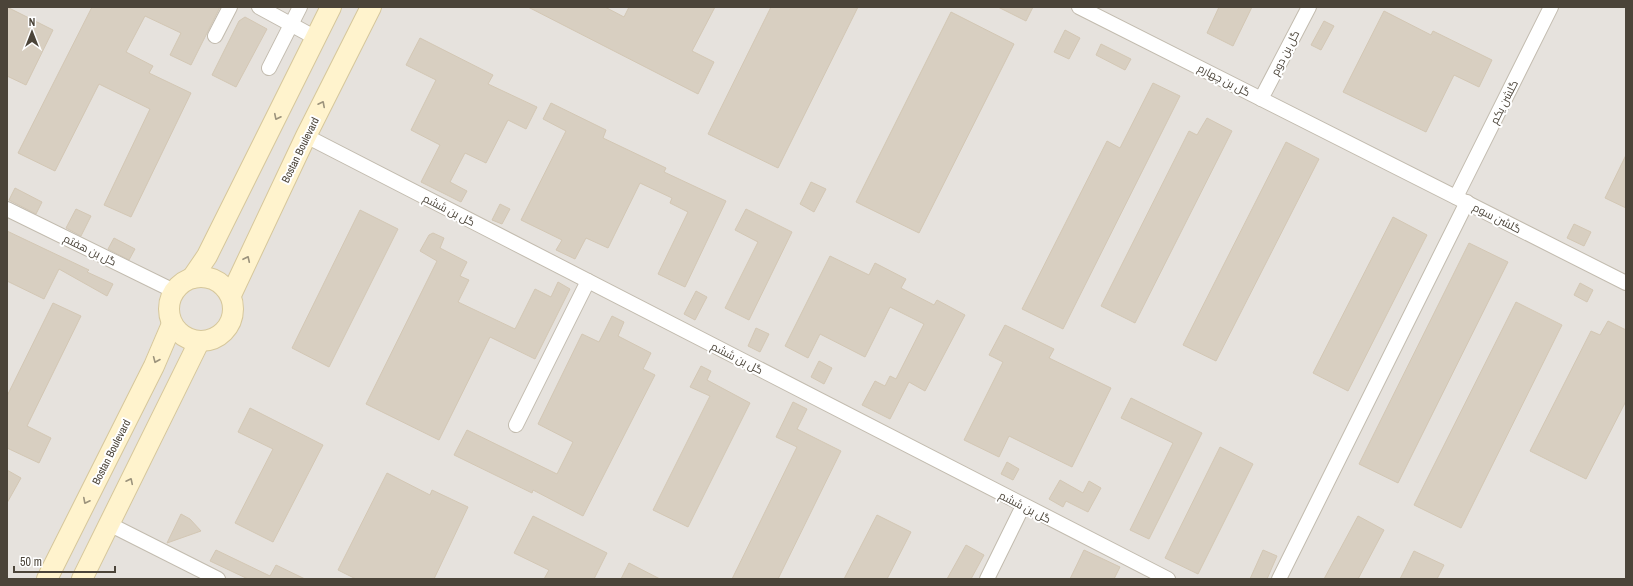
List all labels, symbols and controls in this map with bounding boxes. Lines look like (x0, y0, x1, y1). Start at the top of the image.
north arrow (12, 12, 52, 52)
text: N (29, 15, 35, 29)
street label: گل بن دوم (1268, 28, 1303, 78)
street label: گل بن چهارم (1195, 61, 1253, 100)
street label: گلشن یکم (1487, 78, 1522, 127)
one-way arrow (317, 101, 325, 109)
one-way arrow (274, 113, 281, 120)
street label: Bostan Boulevard (278, 115, 322, 185)
street label: گل بن ششم (420, 191, 477, 230)
street label: گلشن سوم (1470, 200, 1524, 237)
street label: گل بن هفتم (61, 231, 119, 270)
one-way arrow (242, 256, 250, 264)
street label: گل بن ششم (708, 339, 765, 378)
one-way arrow (153, 356, 161, 363)
street label: Bostan Boulevard (89, 417, 133, 487)
one-way arrow (125, 478, 133, 486)
street label: گل بن ششم (996, 488, 1053, 527)
one-way arrow (83, 497, 91, 504)
scale bar (14, 548, 115, 574)
text: 50 m (20, 554, 42, 570)

